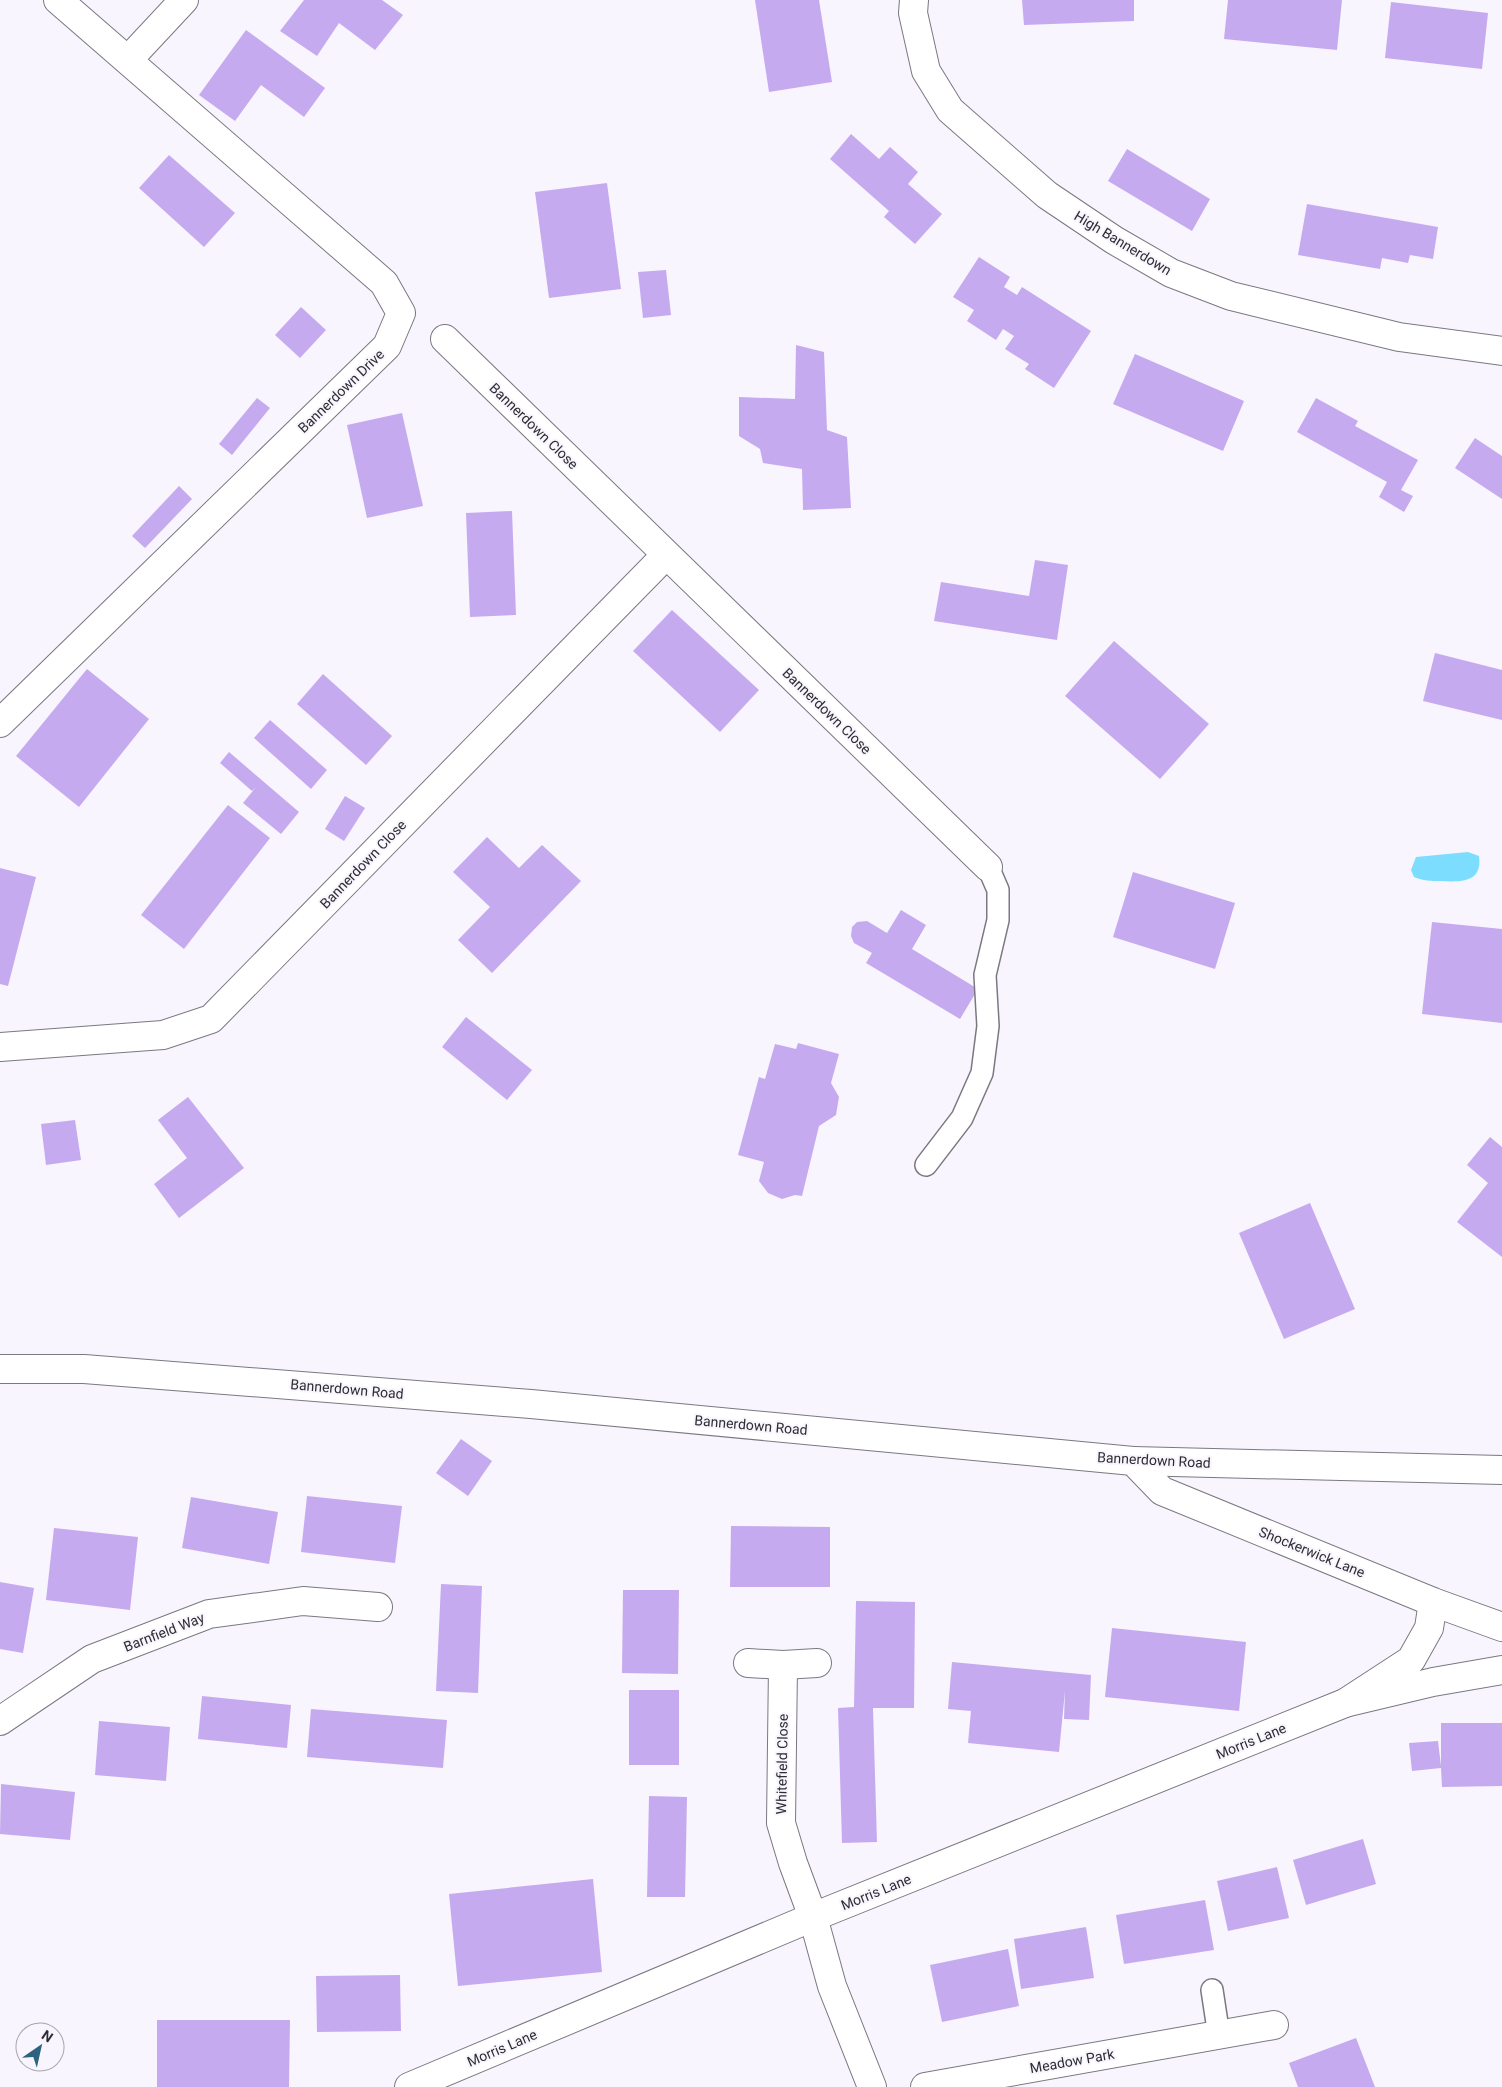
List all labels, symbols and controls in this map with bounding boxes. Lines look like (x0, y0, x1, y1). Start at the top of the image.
street label: High Bannerdown (1072, 208, 1174, 278)
street label: Bannerdown Drive (295, 346, 387, 436)
street label: Bannerdown Close (487, 380, 581, 472)
street label: Bannerdown Close (780, 665, 874, 757)
street label: Bannerdown Close (317, 817, 409, 911)
street label: Bannerdown Road (290, 1376, 404, 1402)
street label: Bannerdown Road (694, 1412, 808, 1438)
street label: Bannerdown Road (1097, 1449, 1211, 1471)
street label: Shockerwick Lane (1257, 1523, 1367, 1581)
street label: Barnfield Way (121, 1609, 207, 1655)
street label: Whitefield Close (773, 1714, 791, 1814)
street label: Morris Lane (1214, 1720, 1288, 1762)
street label: Morris Lane (839, 1871, 913, 1913)
north arrow (15, 2022, 65, 2072)
street label: Morris Lane (465, 2026, 539, 2070)
text: N (39, 2027, 56, 2046)
street label: Meadow Park (1029, 2046, 1116, 2076)

